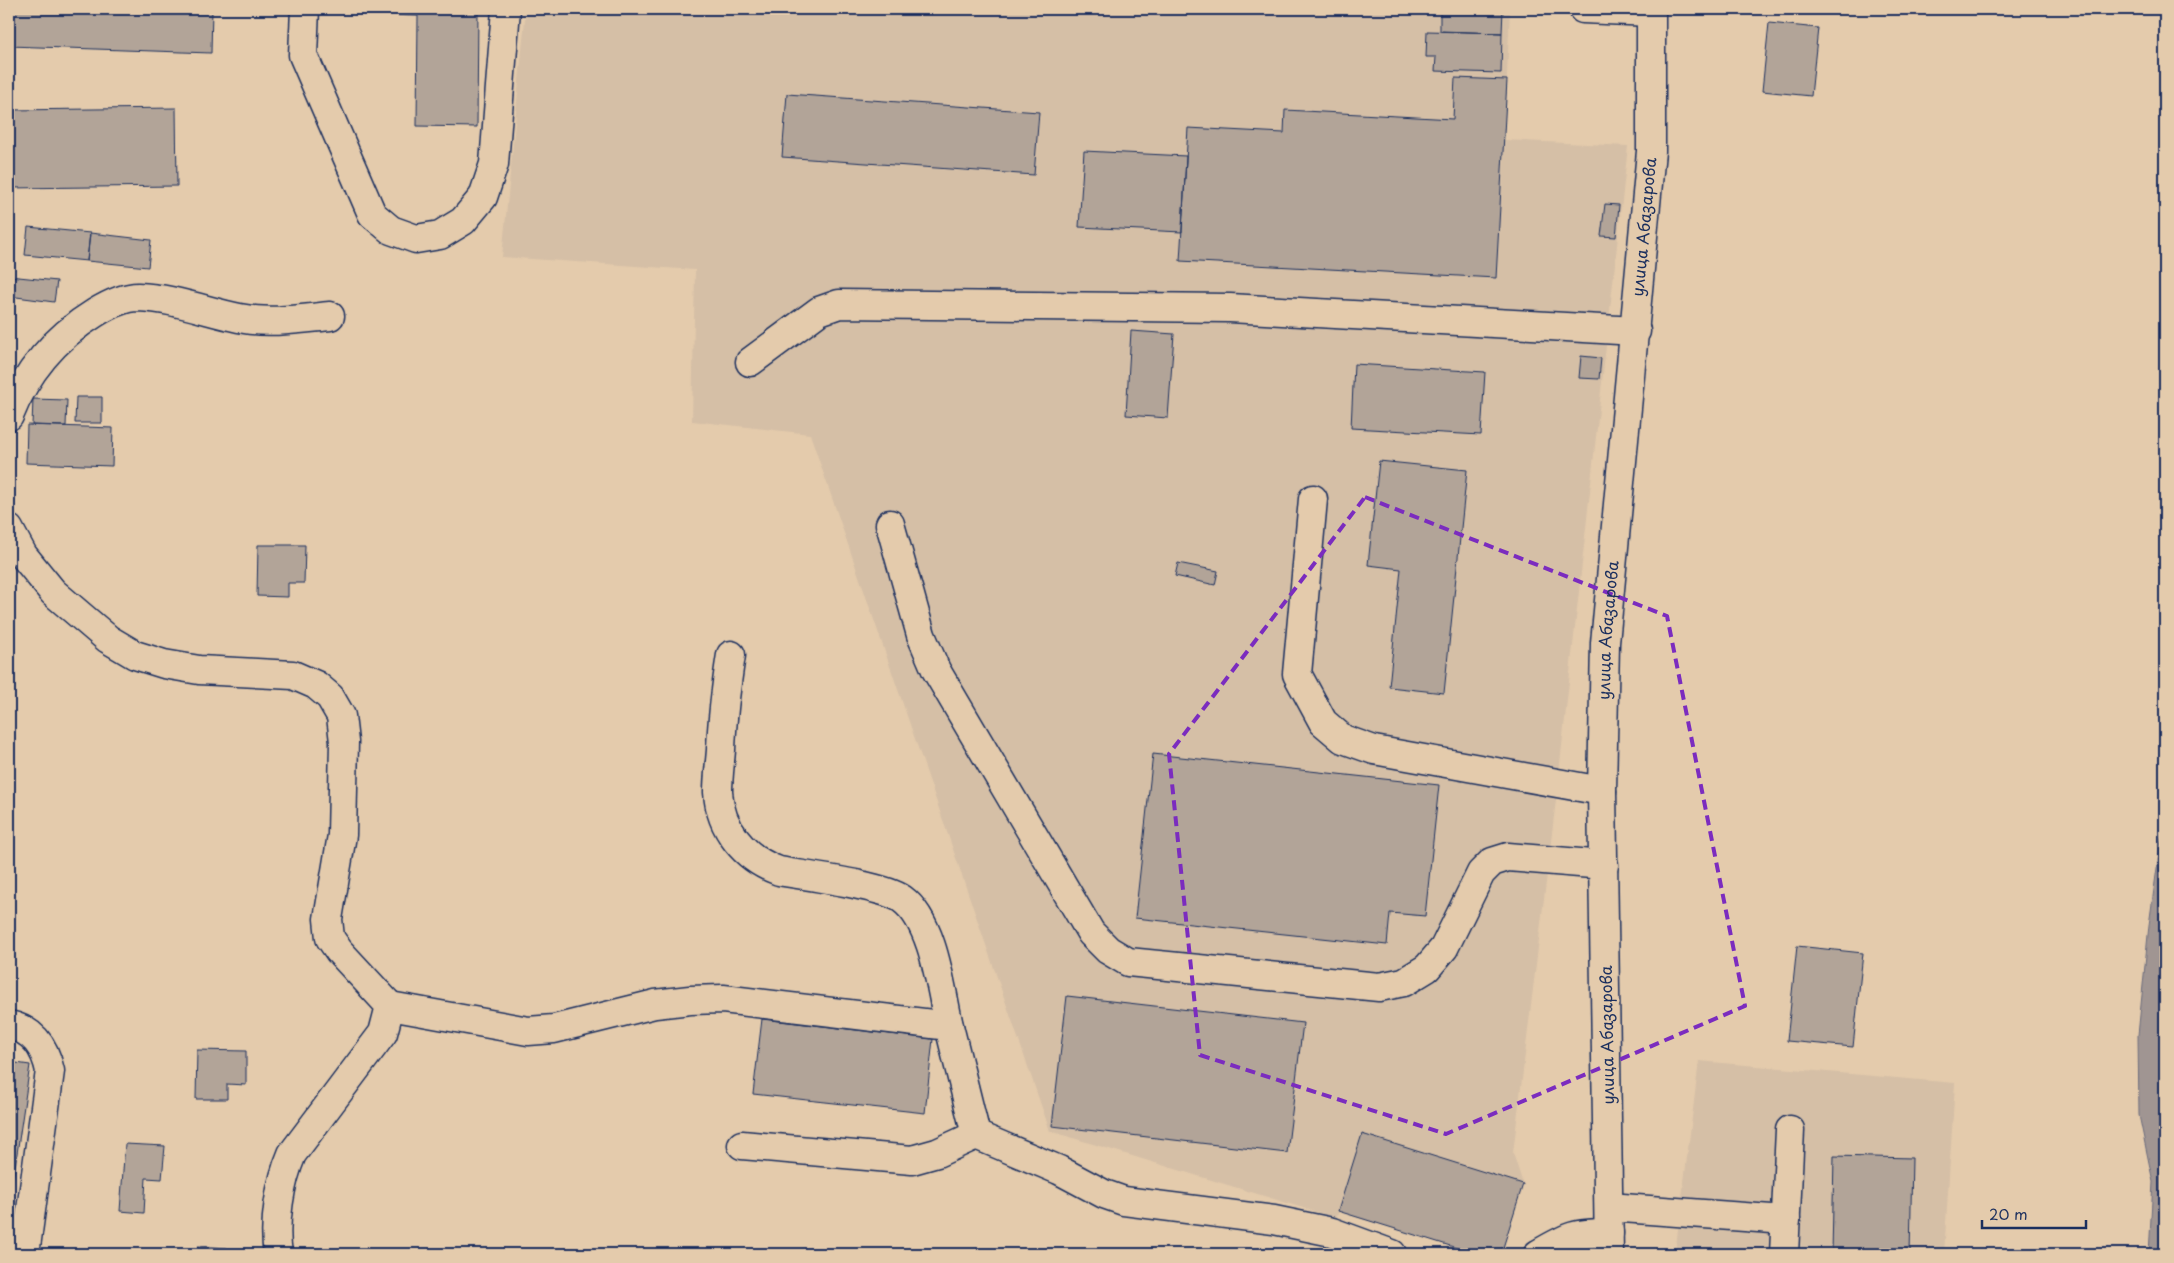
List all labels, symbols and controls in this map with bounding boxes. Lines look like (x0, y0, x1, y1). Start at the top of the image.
street label: улица Абазарова (1624, 156, 1661, 297)
street label: улица Абазарова (1591, 559, 1624, 700)
street label: улица Абазарова (1593, 965, 1619, 1105)
scale bar (1982, 1198, 2085, 1230)
text: 20 m (1989, 1202, 2028, 1225)

